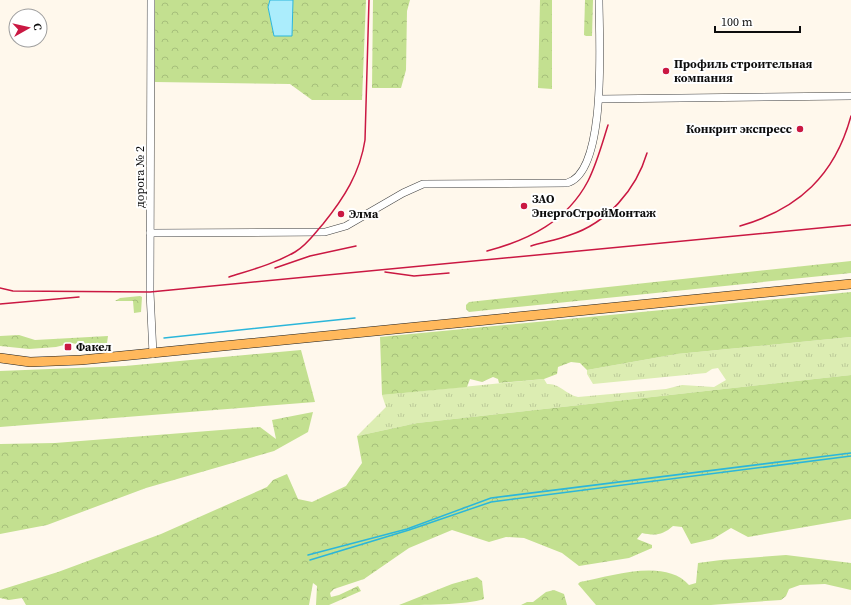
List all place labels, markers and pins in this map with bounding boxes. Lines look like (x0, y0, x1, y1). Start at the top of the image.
place label: Профиль строительная компания (674, 56, 813, 86)
marker: Профиль строительная компания (661, 66, 671, 76)
place label: Конкрит экспресс (686, 121, 792, 137)
marker: Конкрит экспресс (795, 124, 805, 134)
place label: ЗАО ЭнергоСтройМонтаж (532, 191, 656, 221)
marker: ЗАО ЭнергоСтройМонтаж (519, 201, 529, 211)
place label: Элма (349, 206, 379, 222)
marker: Элма (336, 209, 346, 219)
place label: Факел (76, 339, 112, 355)
marker: Факел (63, 342, 73, 352)

